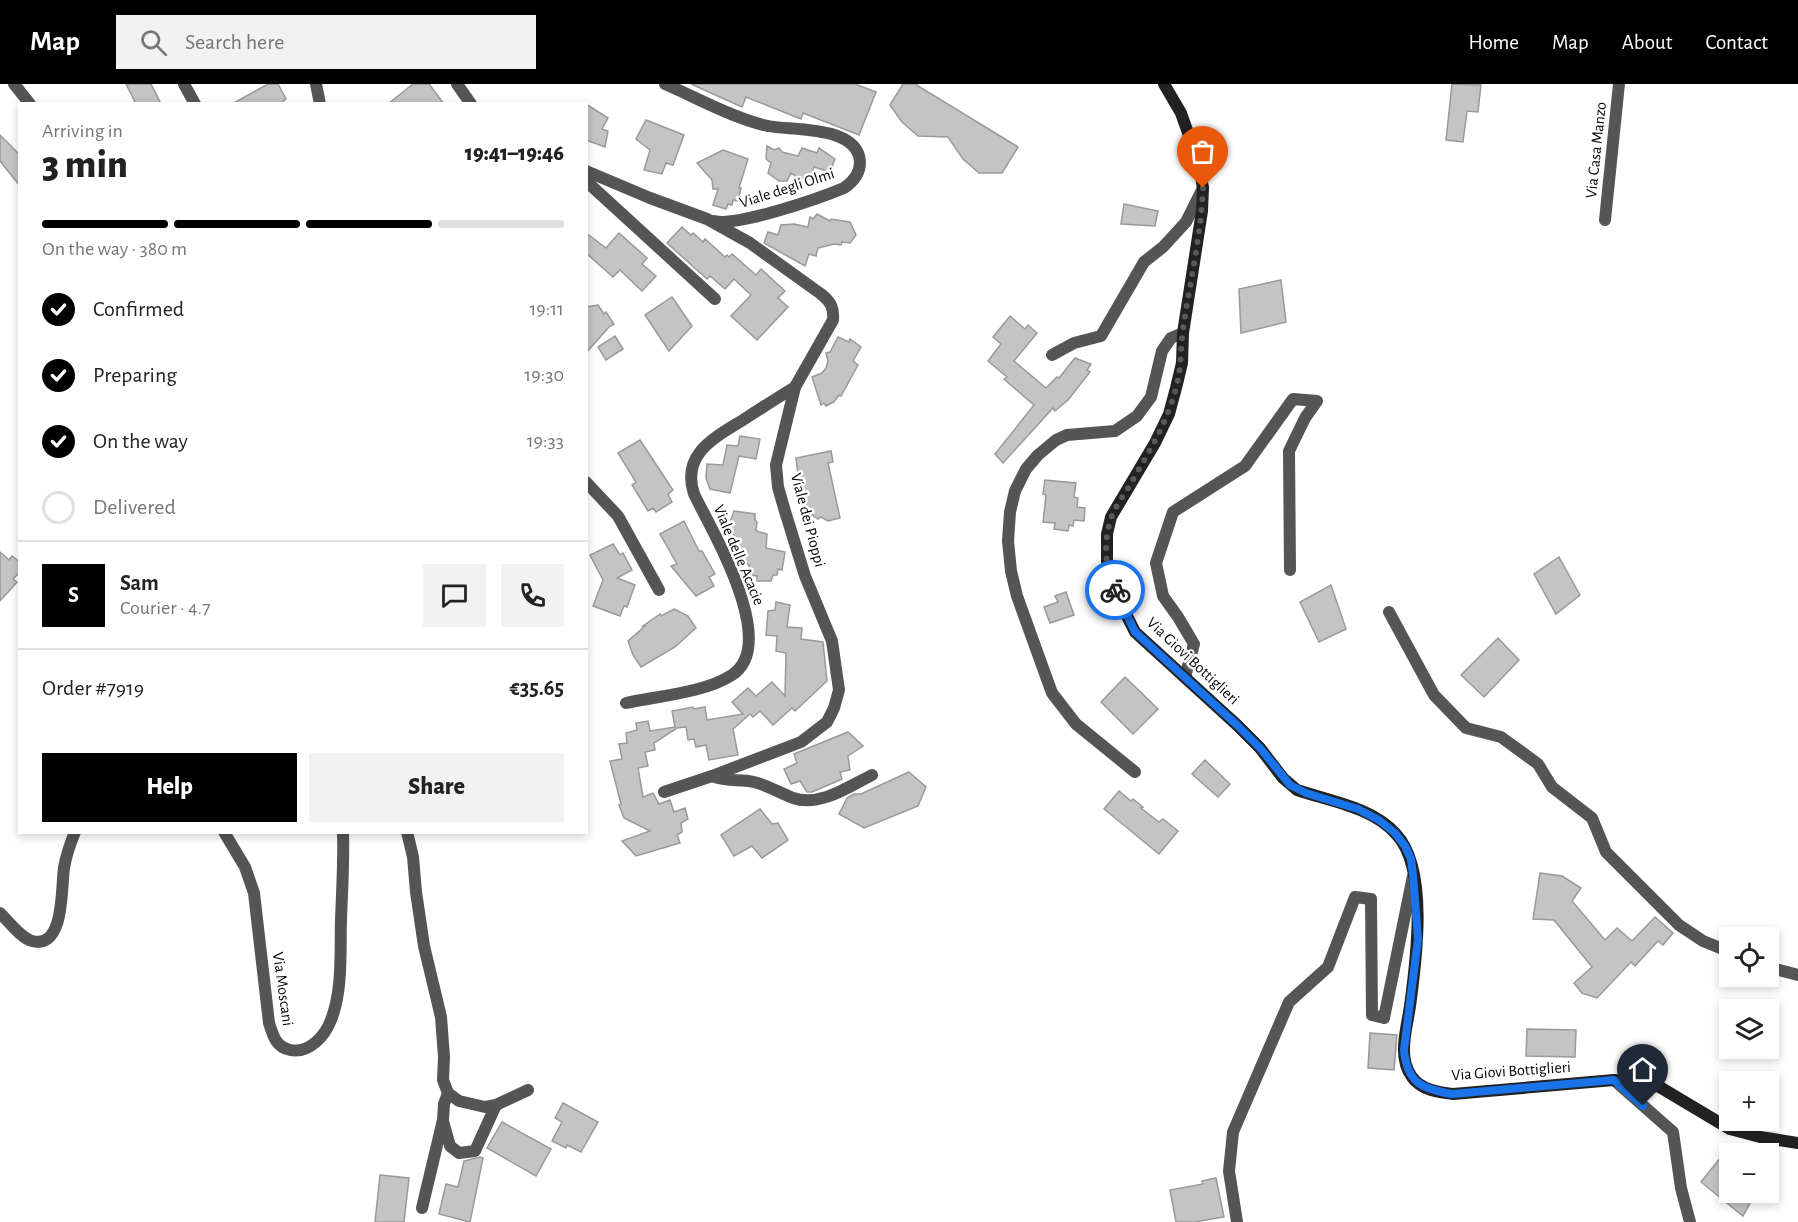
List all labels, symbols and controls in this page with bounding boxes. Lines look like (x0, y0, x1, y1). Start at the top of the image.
search box (116, 15, 536, 69)
icon: search (137, 26, 170, 59)
text: Map (30, 28, 80, 56)
text: Search here (185, 31, 284, 53)
text: Home (1468, 32, 1519, 53)
text: Map (1552, 32, 1589, 53)
text: About (1622, 32, 1672, 53)
text: Contact (1705, 32, 1768, 53)
street label: Via Casa Manzo (1583, 101, 1609, 199)
text: Arriving in (42, 121, 123, 141)
pin (1177, 126, 1228, 188)
icon: bag (1186, 135, 1219, 168)
text: 19:41–19:46 (465, 142, 564, 164)
text: 3 min (42, 146, 128, 185)
street label: Viale degli Olmi (738, 165, 836, 211)
text: On the way · 380 m (42, 239, 187, 259)
icon: check (42, 293, 75, 326)
text: Confirmed (93, 298, 184, 320)
text: 19:11 (529, 299, 564, 319)
icon: check (42, 359, 75, 392)
text: Preparing (93, 364, 177, 386)
text: 19:30 (524, 365, 564, 385)
icon: check (42, 425, 75, 458)
text: On the way (93, 430, 188, 452)
text: 19:33 (527, 431, 564, 451)
street label: Viale dei Pioppi (788, 471, 828, 569)
text: Delivered (93, 496, 176, 518)
street label: Viale delle Acacie (711, 502, 767, 608)
courier (1085, 560, 1145, 620)
button: chat (423, 564, 486, 627)
button: phone (501, 564, 564, 627)
text: Sam (120, 572, 159, 594)
icon: bike (1099, 574, 1132, 607)
text: S (68, 584, 79, 606)
text: Courier · 4.7 (120, 598, 211, 618)
street label: Via Giovi Bottiglieri (1144, 614, 1242, 708)
text: Order #7919 (42, 677, 144, 699)
text: €35.65 (510, 677, 564, 699)
button: Help (42, 753, 297, 822)
button: Share (309, 753, 564, 822)
map controls (1719, 927, 1779, 1203)
button: locate (1719, 927, 1779, 987)
street label: Via Moscani (270, 951, 296, 1027)
button: layers (1719, 999, 1779, 1059)
pin (1617, 1044, 1668, 1106)
icon: home (1626, 1053, 1659, 1086)
street label: Via Giovi Bottiglieri (1451, 1059, 1571, 1083)
button: + (1719, 1071, 1779, 1131)
button: − (1719, 1143, 1779, 1203)

